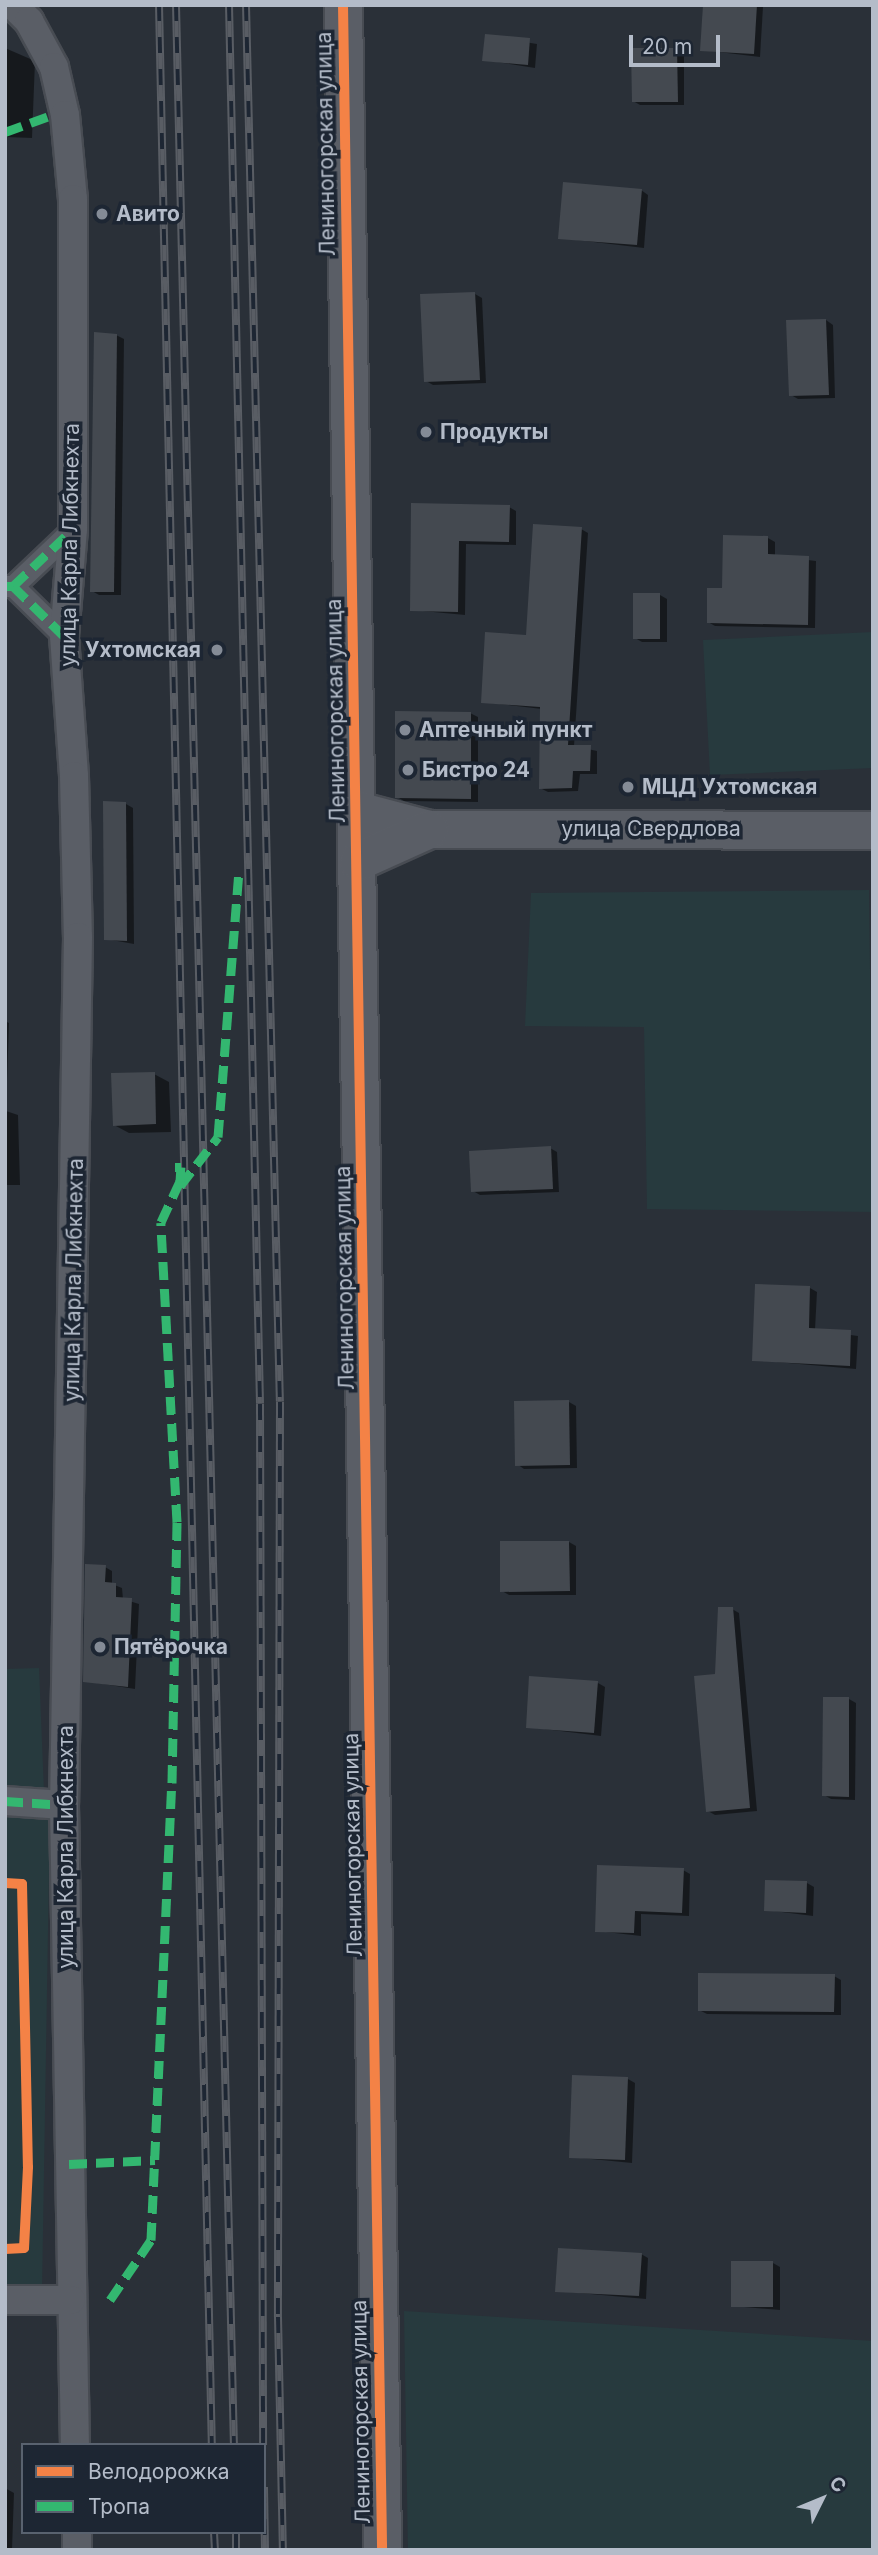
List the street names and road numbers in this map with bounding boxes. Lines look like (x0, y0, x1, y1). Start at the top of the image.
street label: Лениногорская улица (311, 32, 341, 256)
street label: улица Карла Либкнехта (55, 423, 85, 667)
street label: Лениногорская улица (321, 599, 351, 823)
street label: улица Свердлова (561, 816, 741, 842)
street label: улица Карла Либкнехта (59, 1158, 89, 1402)
street label: Лениногорская улица (330, 1166, 360, 1390)
street label: улица Карла Либкнехта (53, 1725, 79, 1969)
street label: Лениногорская улица (338, 1733, 368, 1957)
street label: Лениногорская улица (346, 2300, 376, 2524)

